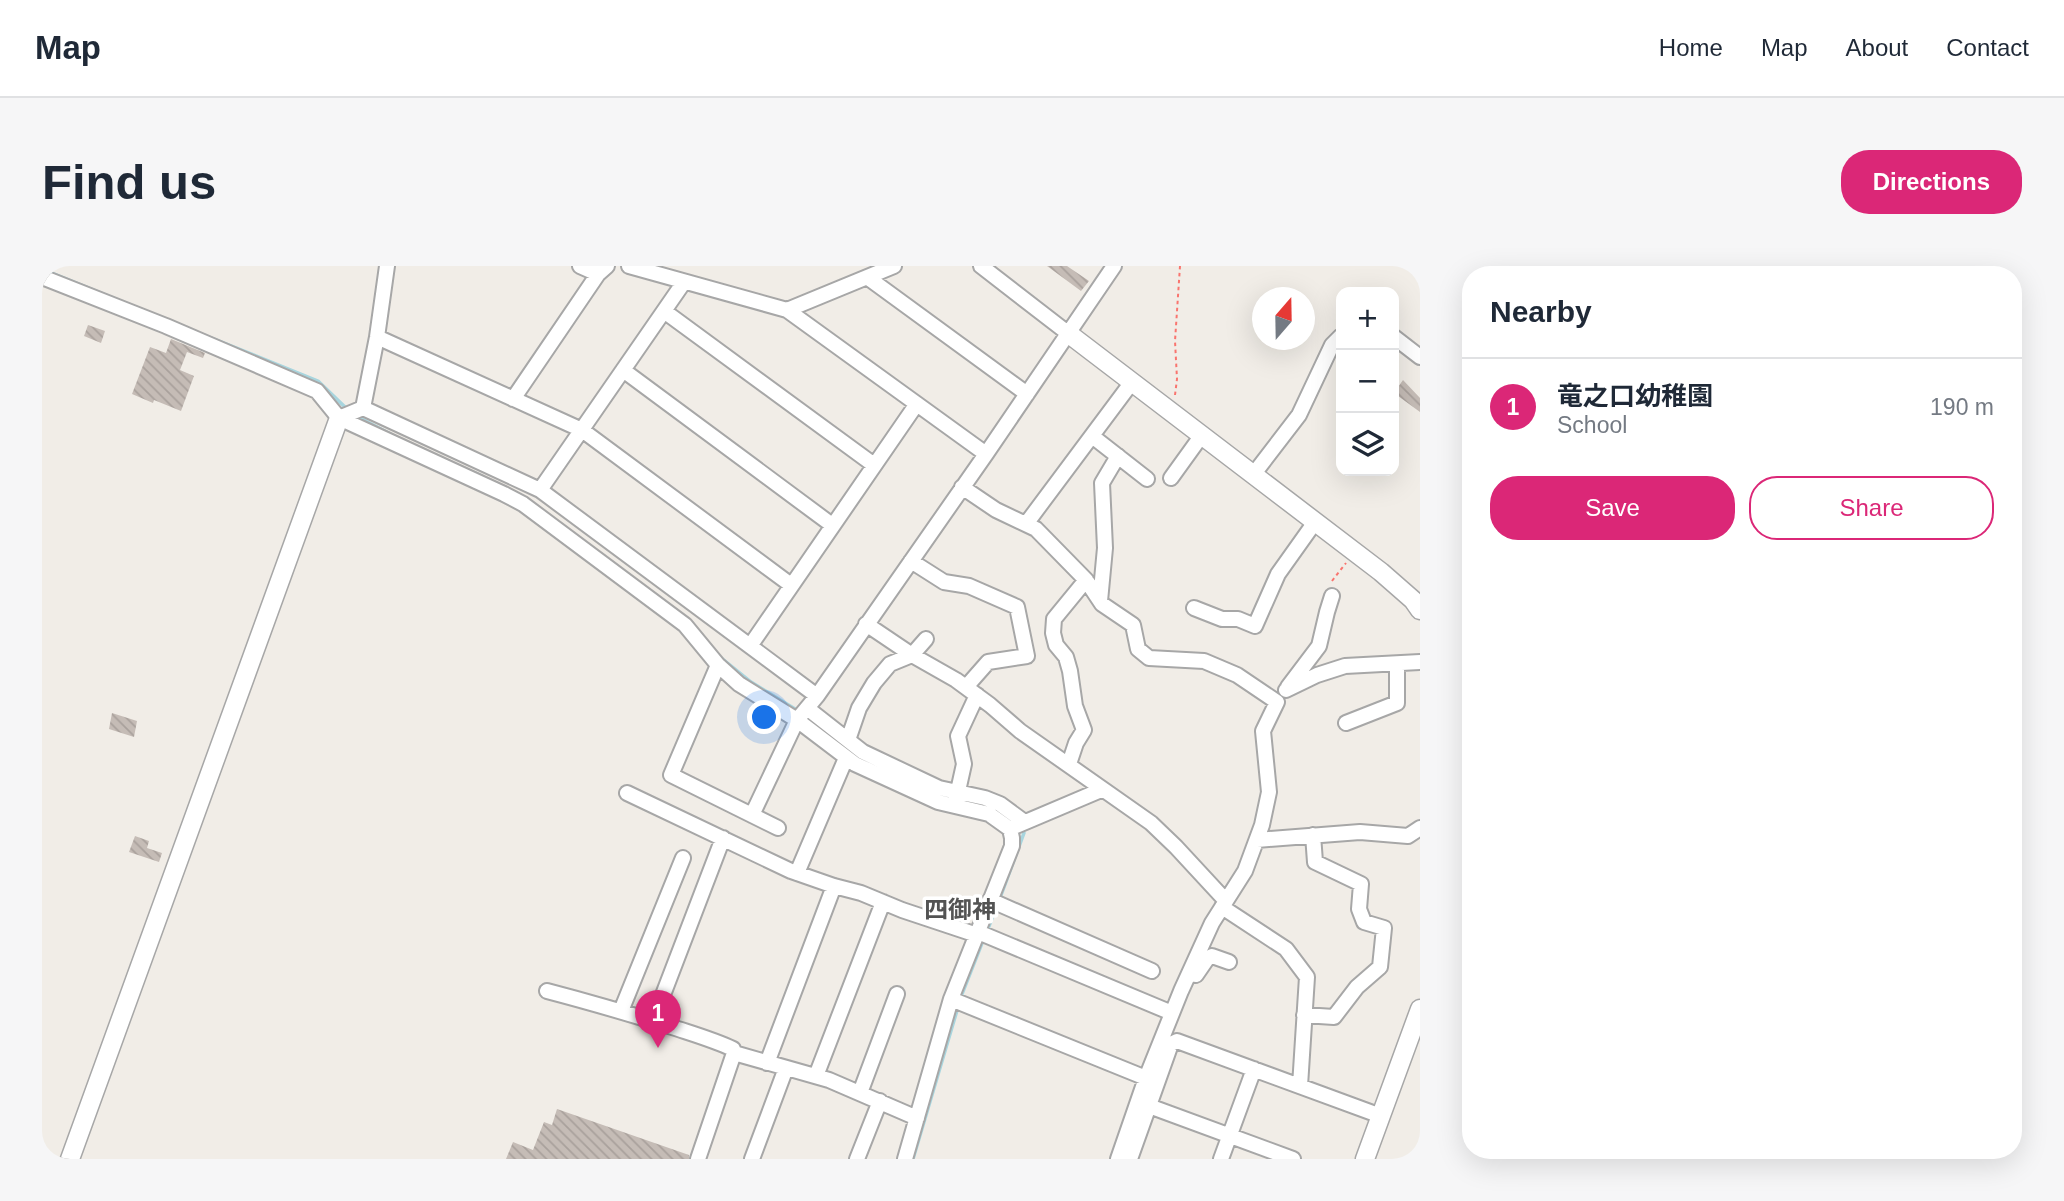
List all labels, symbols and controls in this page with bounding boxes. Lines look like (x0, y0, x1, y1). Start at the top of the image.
text: Map (35, 29, 101, 66)
text: Home (1659, 34, 1723, 61)
text: Map (1761, 34, 1808, 61)
text: About (1846, 34, 1908, 61)
text: Contact (1946, 34, 2029, 61)
button: Directions (1841, 150, 2022, 214)
text: Find us (42, 155, 216, 209)
north arrow (1252, 287, 1315, 350)
map controls (1336, 287, 1399, 476)
button: + (1336, 287, 1399, 350)
text: Nearby (1490, 295, 1592, 328)
button: − (1336, 350, 1399, 413)
text: 竜之口幼稚園 (1557, 381, 1713, 411)
text: 1 (1507, 394, 1519, 420)
text: 190 m (1930, 394, 1994, 420)
text: School (1557, 412, 1627, 438)
button: layers (1336, 413, 1399, 476)
button: Save (1490, 476, 1735, 540)
button: Share (1749, 476, 1994, 540)
your location (747, 700, 781, 734)
district label: 四御神 (924, 896, 996, 923)
pin: 1 (635, 990, 681, 1048)

